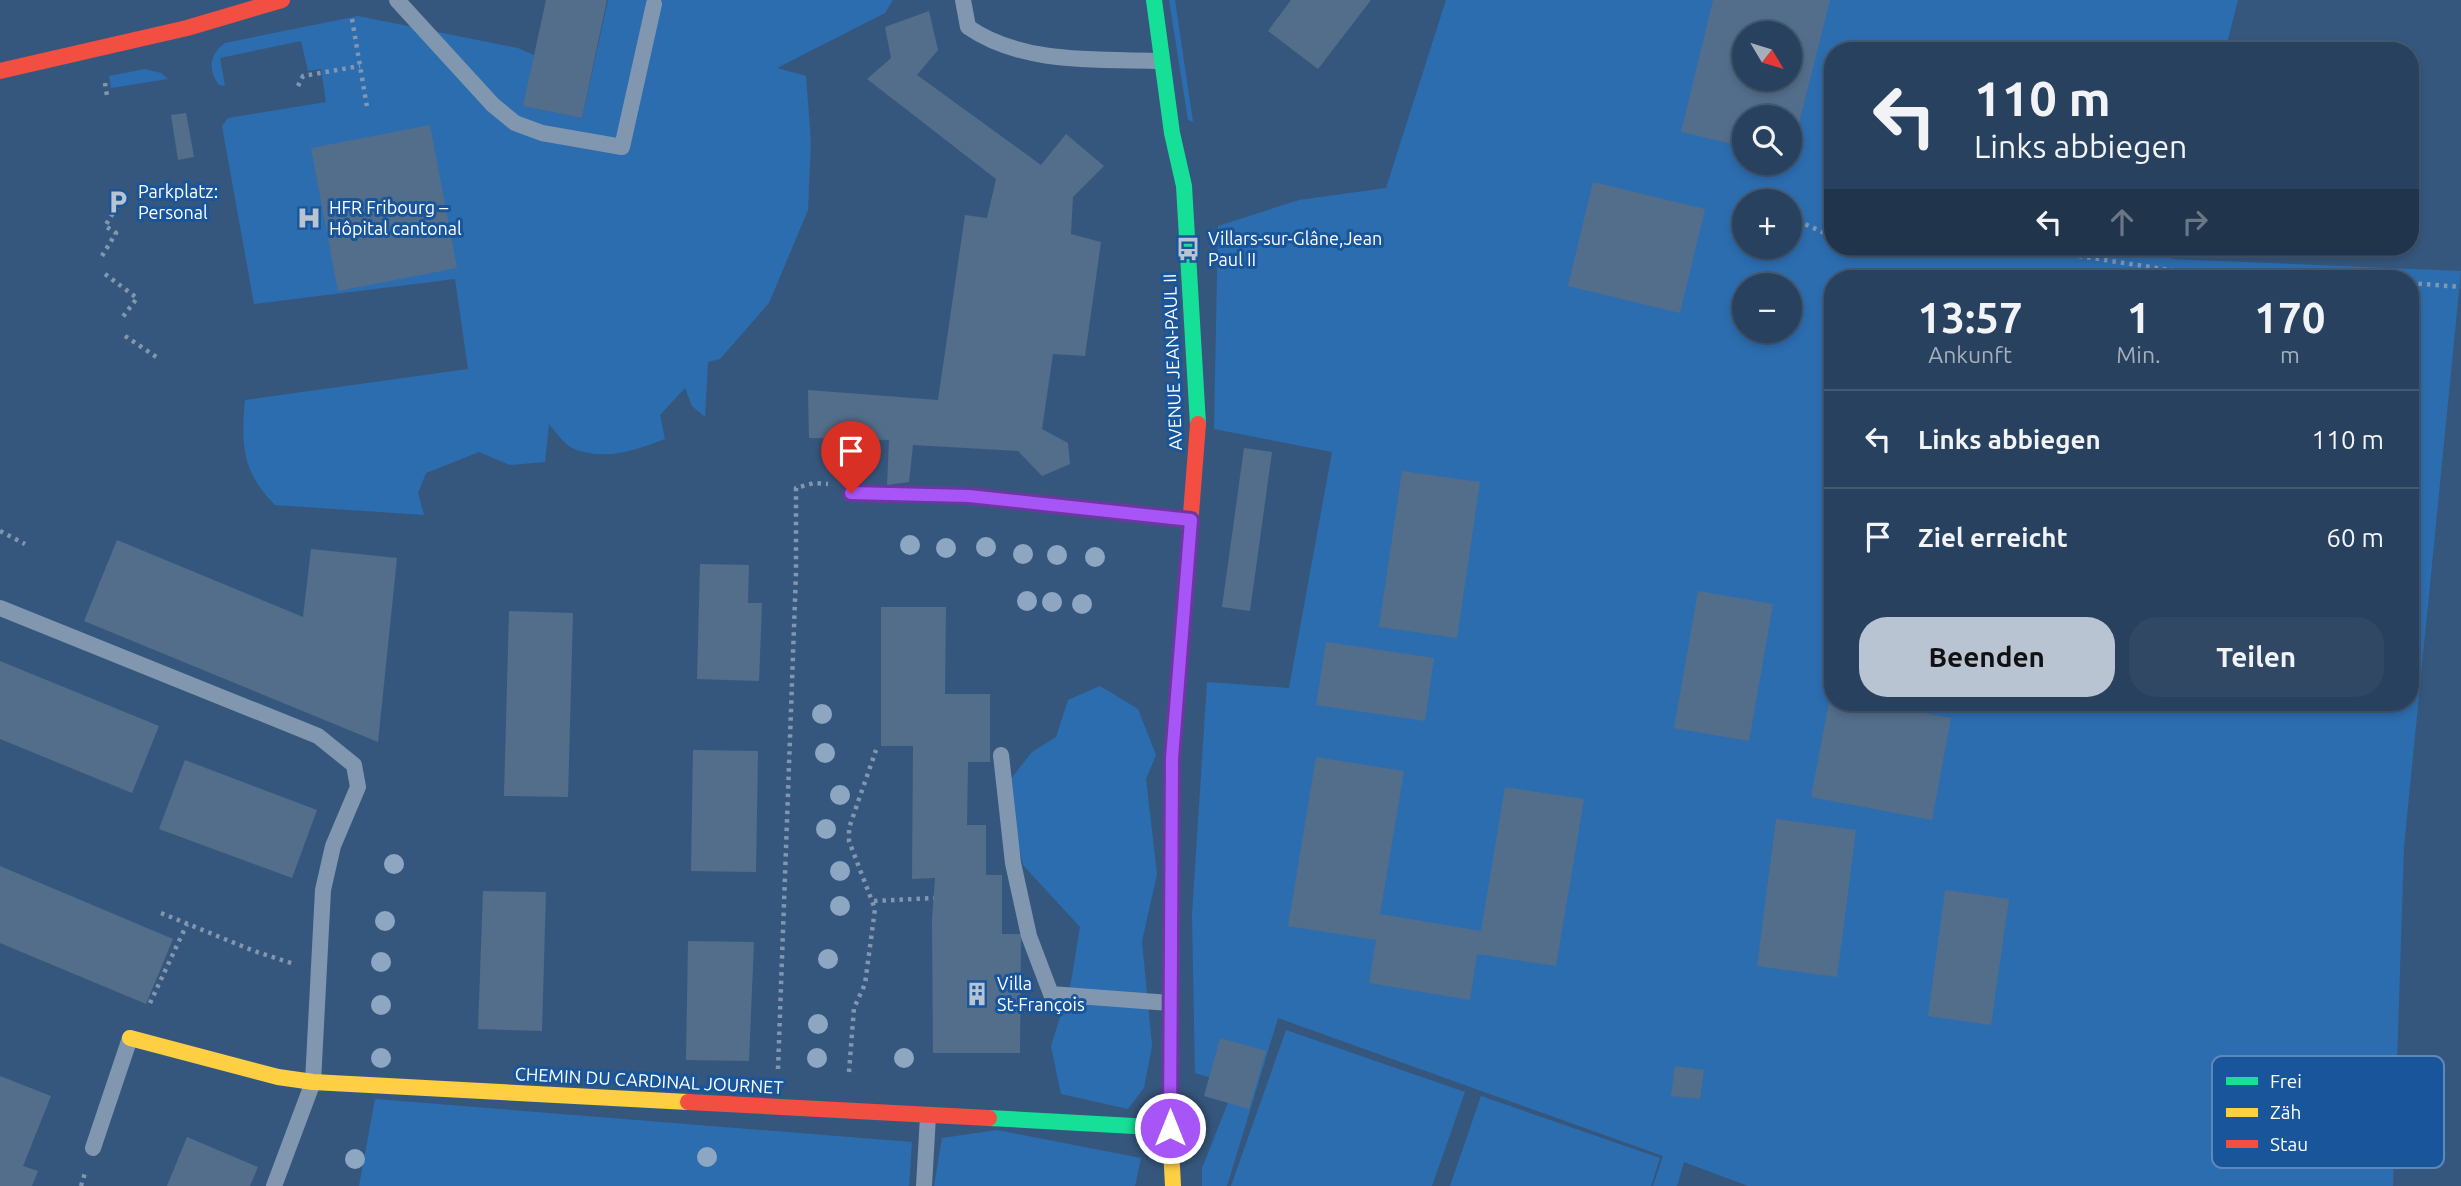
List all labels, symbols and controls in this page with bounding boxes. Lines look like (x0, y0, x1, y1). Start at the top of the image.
north arrow (1732, 21, 1802, 91)
map controls (1732, 21, 1802, 343)
icon: left (1859, 70, 1950, 161)
text: 110 m (1974, 70, 2111, 125)
button: search (1732, 105, 1802, 175)
text: Links abbiegen (1974, 128, 2187, 164)
place label: Parkplatz: Personal (138, 181, 218, 222)
parking icon: Parkplatz: Personal (104, 188, 132, 216)
button: + (1732, 189, 1802, 259)
place label: HFR Fribourg – Hôpital cantonal (329, 197, 462, 238)
icon: left (2030, 203, 2068, 241)
icon: ahead (2103, 203, 2141, 241)
icon: right (2176, 203, 2214, 241)
hospital icon: HFR Fribourg – Hôpital cantonal (295, 204, 323, 232)
place label: Villars-sur-Glâne,Jean Paul II (1208, 228, 1382, 269)
bus stop icon: Villars-sur-Glâne,Jean Paul II (1174, 235, 1202, 263)
street label: AVENUE JEAN-PAUL II (1159, 273, 1185, 451)
button: − (1732, 273, 1802, 343)
text: 13:57 (1918, 294, 2023, 341)
text: 1 (2127, 294, 2150, 341)
text: 170 (2254, 294, 2325, 341)
text: Ankunft (1928, 342, 2012, 367)
text: Min. (2116, 342, 2161, 367)
text: m (2280, 342, 2300, 367)
icon: left (1859, 420, 1897, 458)
pin (821, 421, 881, 493)
text: Links abbiegen (1918, 425, 2101, 454)
text: 110 m (2312, 425, 2384, 454)
icon: arrive (832, 432, 870, 470)
icon: arrive (1859, 518, 1897, 556)
text: Ziel erreicht (1918, 523, 2068, 552)
text: 60 m (2326, 523, 2384, 552)
button: Beenden (1859, 617, 2115, 697)
button: Teilen (2129, 617, 2384, 697)
place label: Villa St-François (997, 973, 1085, 1014)
building icon: Villa St-François (963, 980, 991, 1008)
legend (2212, 1056, 2444, 1168)
street label: CHEMIN DU CARDINAL JOURNET (514, 1063, 784, 1097)
text: Frei (2270, 1070, 2302, 1092)
position arrow (1133, 1091, 1207, 1165)
text: Zäh (2270, 1101, 2301, 1123)
text: Stau (2270, 1133, 2308, 1155)

